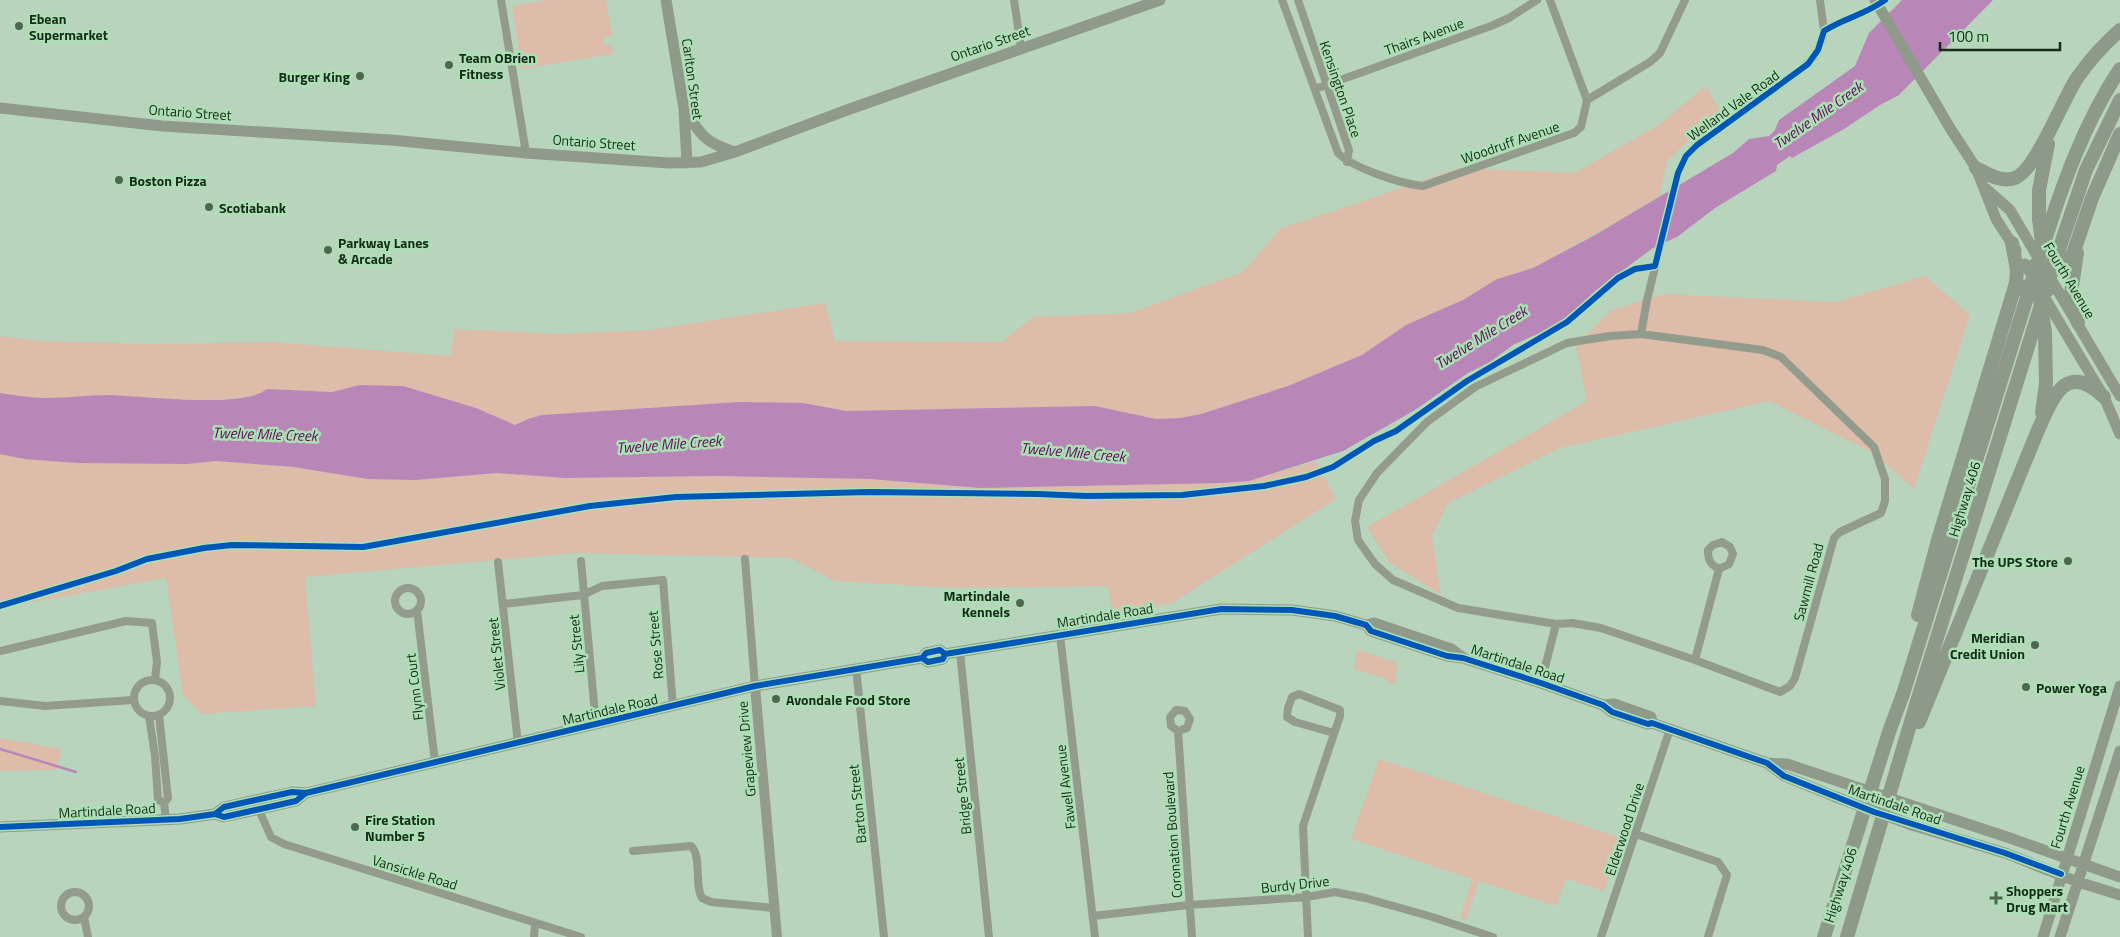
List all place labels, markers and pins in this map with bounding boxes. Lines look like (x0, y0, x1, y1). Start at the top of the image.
place label: Ebean Supermarket (29, 8, 108, 45)
marker: Ebean Supermarket (13, 20, 25, 32)
place label: Team OBrien Fitness (459, 47, 536, 84)
marker: Team OBrien Fitness (443, 59, 455, 71)
place label: Burger King (278, 66, 351, 87)
marker: Burger King (354, 70, 366, 82)
place label: Boston Pizza (129, 170, 207, 191)
marker: Boston Pizza (113, 174, 125, 186)
place label: Scotiabank (219, 197, 287, 218)
marker: Scotiabank (203, 201, 215, 213)
place label: Parkway Lanes & Arcade (338, 232, 429, 269)
marker: Parkway Lanes & Arcade (322, 244, 334, 256)
place label: The UPS Store (1972, 551, 2058, 572)
marker: The UPS Store (2062, 555, 2074, 567)
place label: Martindale Kennels (943, 585, 1010, 622)
marker: Martindale Kennels (1014, 597, 1026, 609)
place label: Meridian Credit Union (1950, 627, 2025, 664)
marker: Meridian Credit Union (2029, 639, 2041, 651)
place label: Power Yoga (2036, 677, 2107, 698)
marker: Power Yoga (2020, 681, 2032, 693)
place label: Avondale Food Store (786, 689, 910, 710)
marker: Avondale Food Store (770, 693, 782, 705)
place label: Fire Station Number 5 (365, 809, 435, 846)
marker: Fire Station Number 5 (349, 821, 361, 833)
place label: Shoppers Drug Mart (2006, 880, 2068, 917)
marker: Shoppers Drug Mart (1990, 892, 2002, 904)

